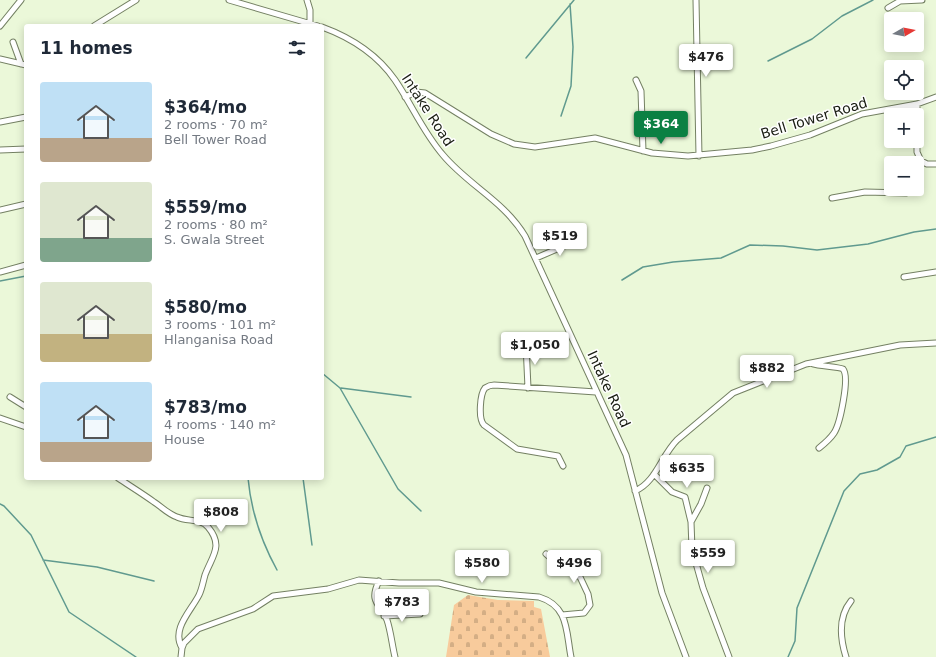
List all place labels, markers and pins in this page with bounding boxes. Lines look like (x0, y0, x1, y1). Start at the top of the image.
pin: $476 (682, 44, 730, 78)
pin: $364 (637, 111, 685, 145)
pin: $519 (536, 223, 584, 257)
pin: $1,050 (502, 332, 568, 366)
pin: $882 (743, 355, 791, 389)
pin: $635 (663, 455, 711, 489)
pin: $808 (197, 499, 245, 533)
pin: $559 (684, 540, 732, 574)
pin: $580 (458, 550, 506, 584)
pin: $496 (550, 550, 598, 584)
pin: $783 (378, 589, 426, 623)

